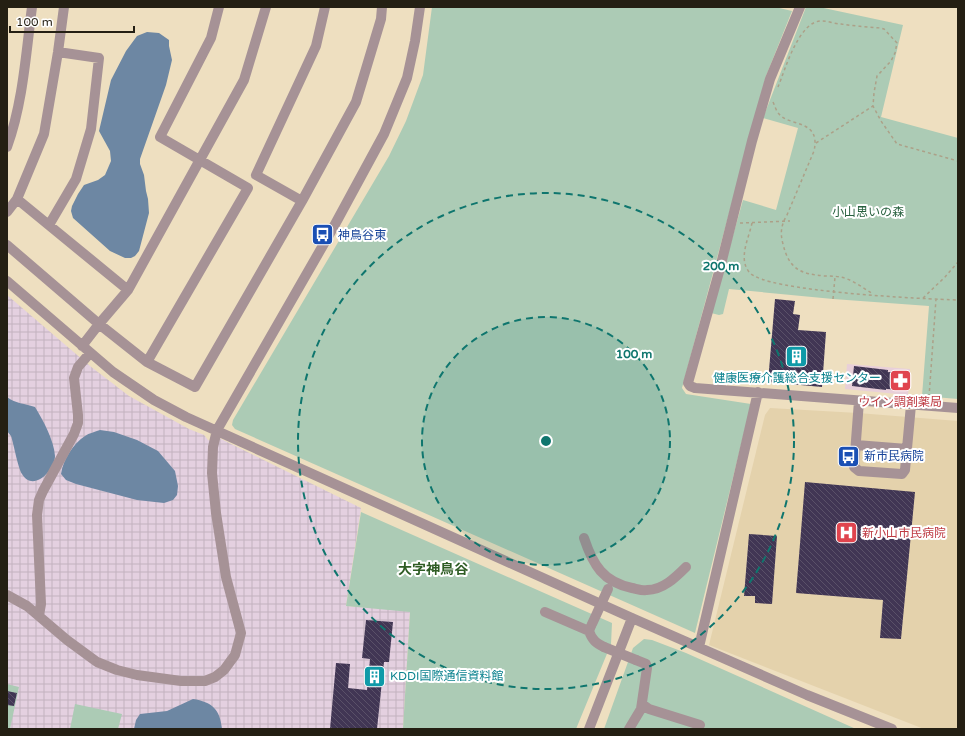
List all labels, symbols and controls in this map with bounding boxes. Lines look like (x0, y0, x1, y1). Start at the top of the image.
scale bar (10, 8, 134, 34)
text: 100 m (16, 15, 53, 29)
park label: 小山思いの森 (832, 205, 904, 219)
bus stop icon: 神鳥谷東 (309, 222, 335, 248)
place label: 神鳥谷東 (338, 228, 386, 242)
text: 200 m (703, 259, 739, 273)
building icon: 健康医療介護総合支援センター (784, 344, 810, 370)
text: 100 m (616, 347, 652, 361)
pharmacy icon: ウイン調剤薬局 (887, 368, 913, 394)
place label: 健康医療介護総合支援センター (713, 371, 881, 385)
place label: ウイン調剤薬局 (858, 395, 942, 409)
centre of rings (539, 434, 553, 448)
bus stop icon: 新市民病院 (835, 443, 861, 469)
place label: 新市民病院 (864, 449, 924, 463)
hospital icon: 新小山市民病院 (834, 520, 860, 546)
place label: 新小山市民病院 (862, 526, 946, 540)
district label: 大字神鳥谷 (398, 561, 469, 578)
building icon: KDDI国際通信資料館 (362, 663, 388, 689)
place label: KDDI国際通信資料館 (390, 669, 504, 683)

